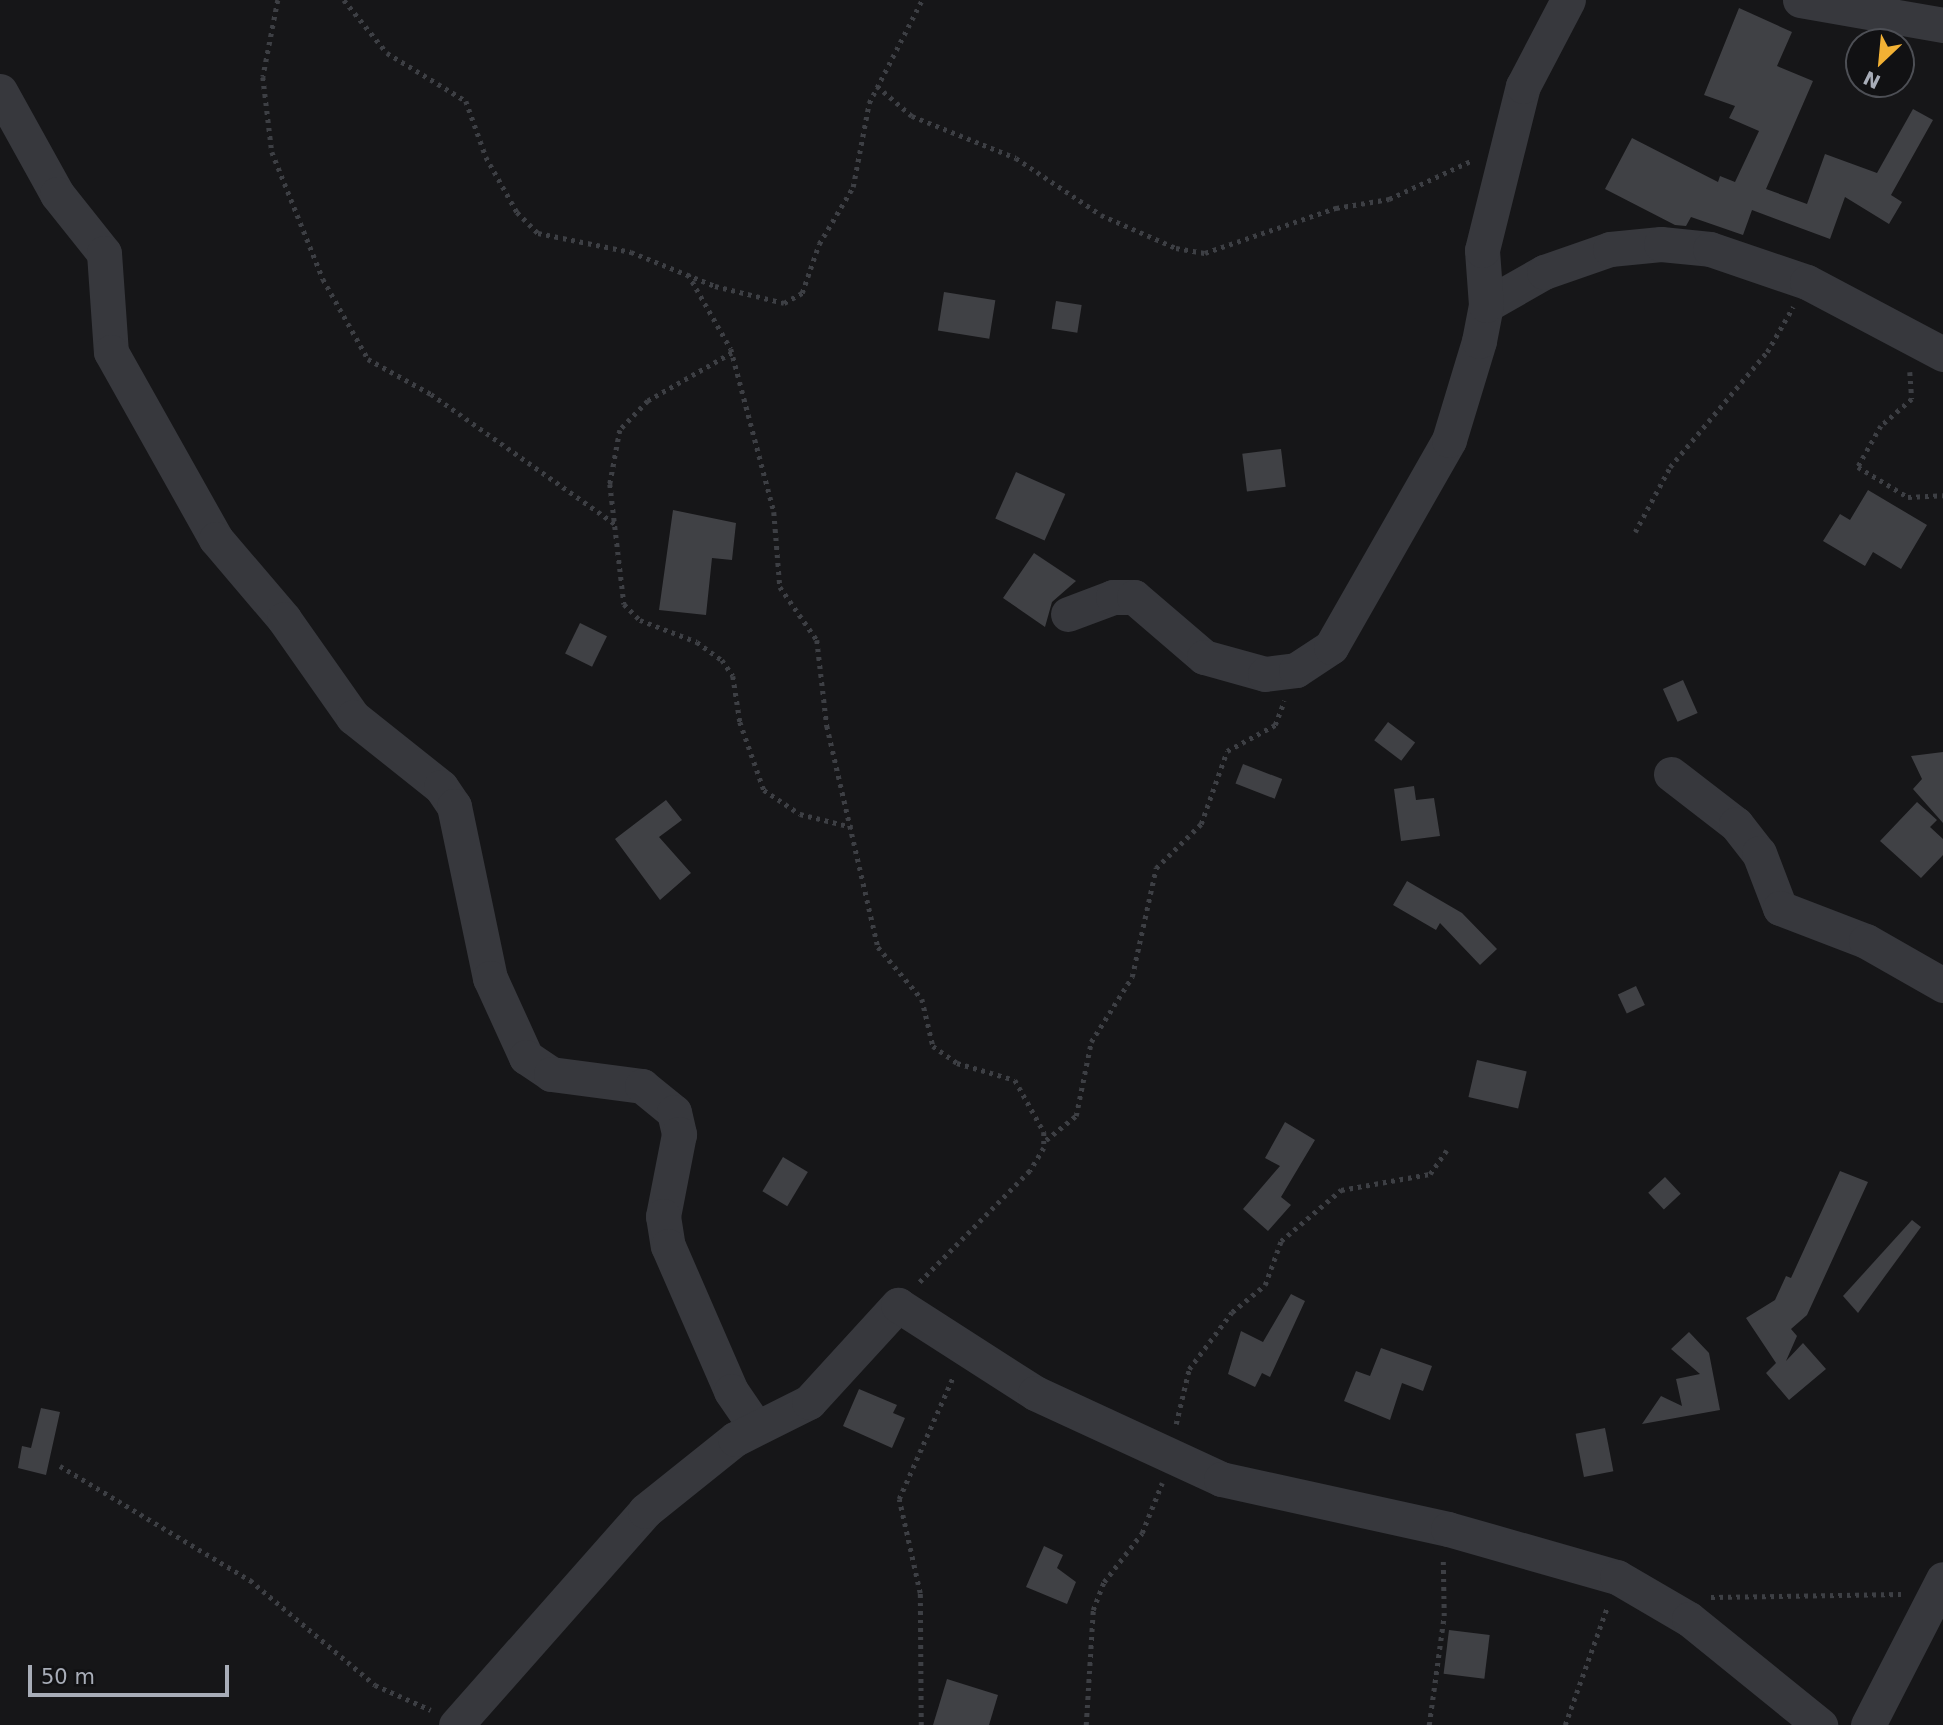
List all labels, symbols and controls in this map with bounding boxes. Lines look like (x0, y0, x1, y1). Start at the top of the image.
north arrow (1845, 28, 1915, 98)
text: N (1860, 67, 1884, 93)
scale bar (32, 1652, 233, 1696)
text: 50 m (41, 1665, 95, 1689)

